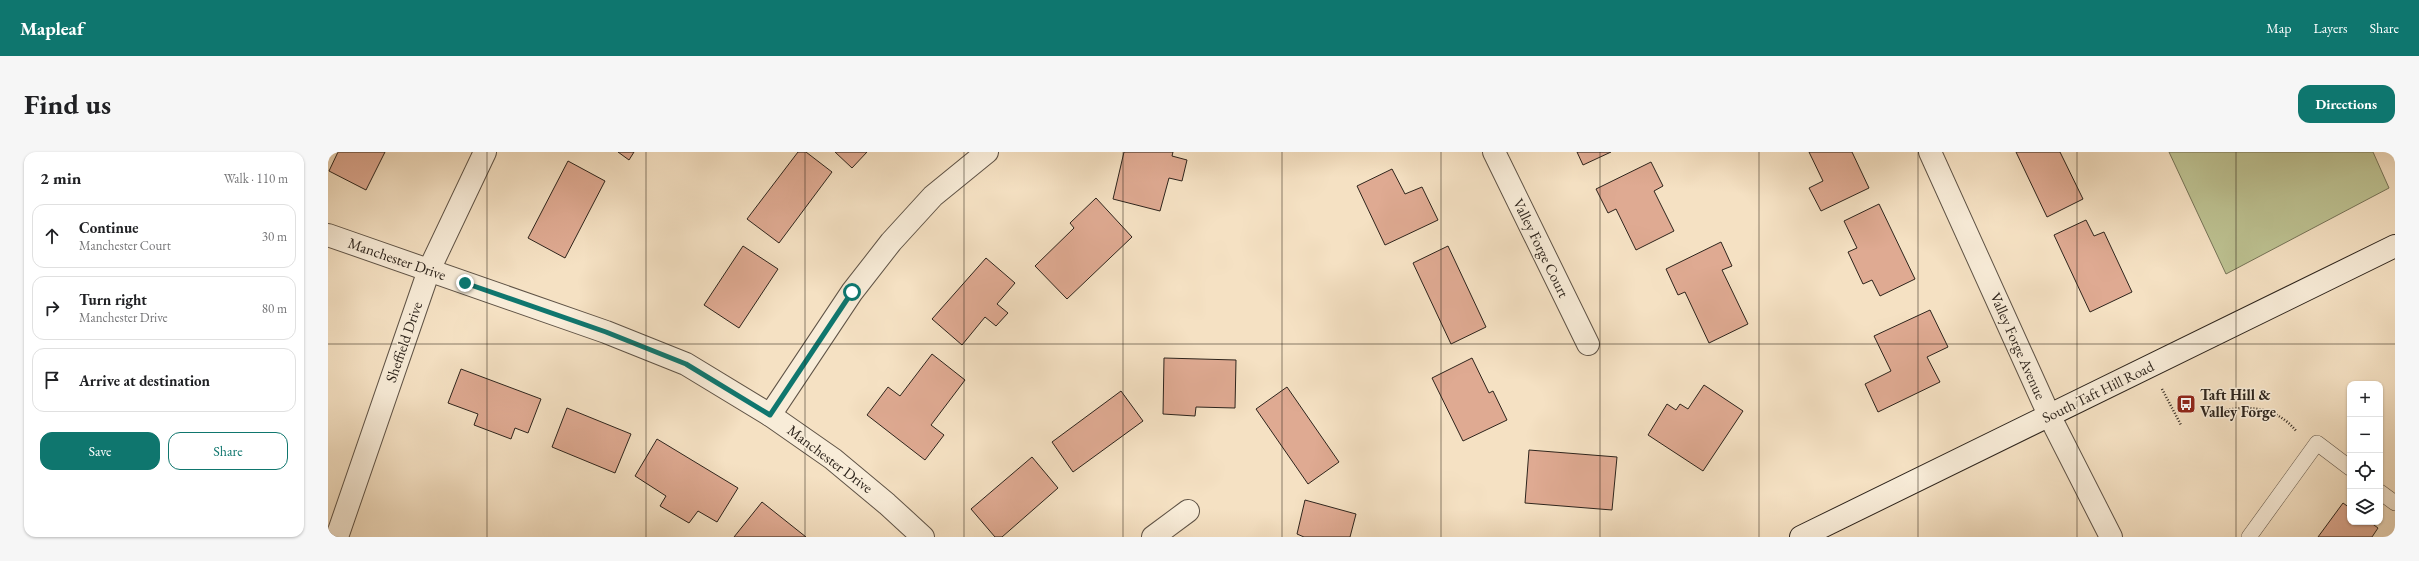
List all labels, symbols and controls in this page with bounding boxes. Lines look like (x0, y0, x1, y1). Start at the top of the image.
text: Mapleaf (20, 16, 84, 41)
text: Map (2266, 19, 2291, 37)
text: Layers (2313, 19, 2348, 37)
text: Share (2370, 19, 2399, 37)
button: Directions (2298, 85, 2395, 123)
text: Find us (24, 86, 111, 122)
text: 2 min (40, 167, 81, 189)
text: Walk · 110 m (224, 170, 288, 187)
street label: Valley Forge Court (1509, 195, 1574, 301)
text: Continue (79, 218, 139, 237)
icon: ahead (41, 225, 63, 247)
text: 30 m (262, 228, 287, 245)
street label: Manchester Drive (346, 233, 449, 284)
text: Manchester Court (79, 237, 171, 254)
route end (456, 274, 474, 292)
route start (843, 283, 861, 301)
street label: Valley Forge Avenue (1986, 289, 2051, 402)
text: Turn right (79, 290, 147, 309)
icon: right (41, 297, 63, 319)
street label: Sheffield Drive (381, 299, 426, 385)
text: 80 m (262, 300, 287, 317)
text: Manchester Drive (79, 309, 168, 326)
street label: South Taft Hill Road (2039, 356, 2157, 427)
icon: arrive (41, 369, 63, 391)
text: Arrive at destination (79, 371, 210, 390)
map controls (2347, 381, 2383, 525)
button: + (2347, 381, 2383, 417)
place label: Taft Hill & Valley Forge (2200, 385, 2276, 421)
bus stop icon: Taft Hill & Valley Forge (2175, 393, 2197, 415)
button: − (2347, 417, 2383, 453)
street label: Manchester Drive (784, 420, 877, 497)
button: Save (40, 432, 160, 470)
button: Share (168, 432, 288, 470)
button: locate (2347, 453, 2383, 489)
button: layers (2347, 489, 2383, 525)

